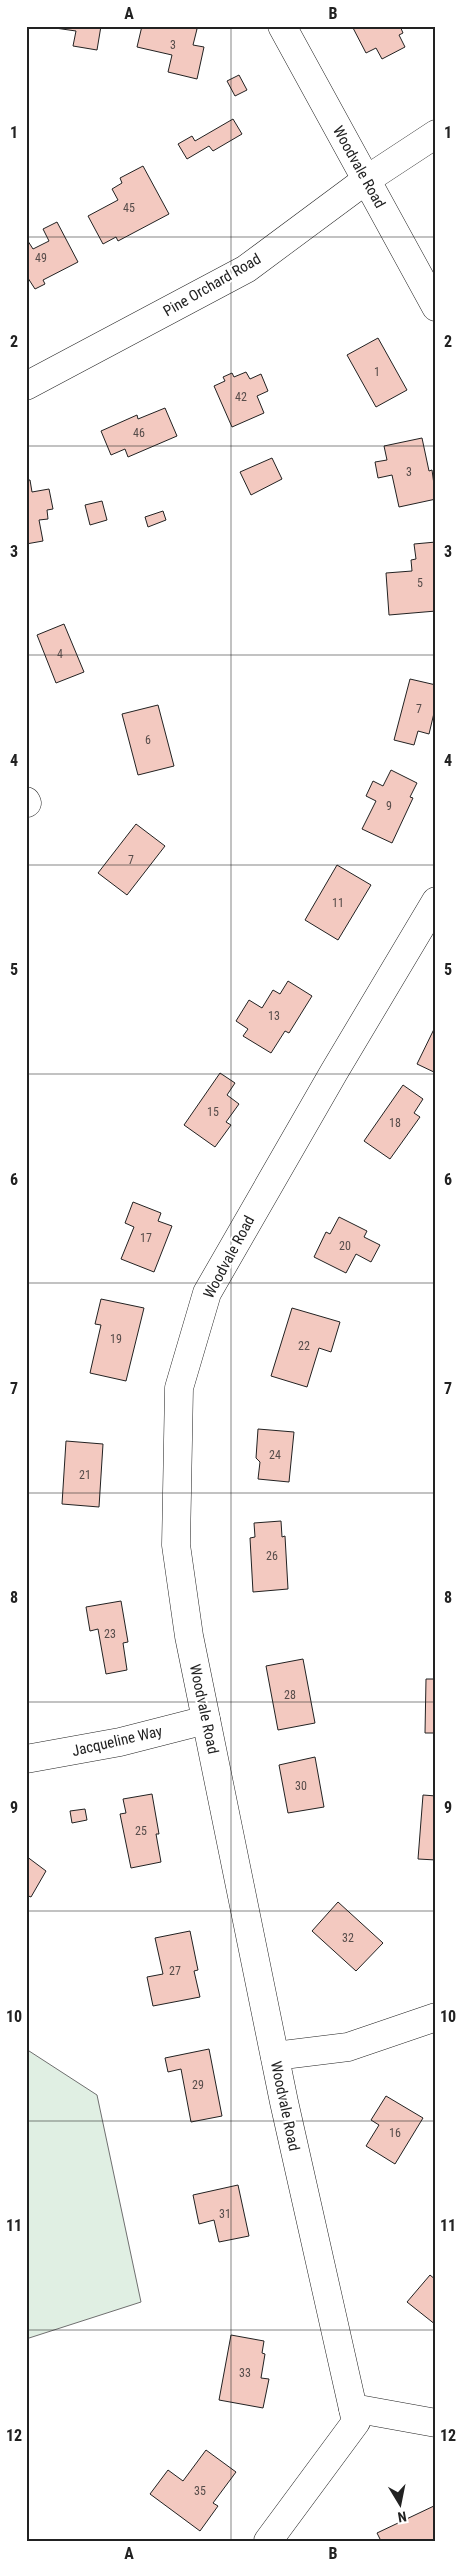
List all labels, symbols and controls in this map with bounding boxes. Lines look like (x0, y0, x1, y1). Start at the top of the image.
text: A (124, 4, 134, 23)
text: B (329, 4, 338, 23)
house number: 3 (170, 38, 176, 52)
text: 1 (10, 123, 18, 142)
street label: Woodvale Road (329, 123, 389, 211)
text: 1 (444, 123, 452, 142)
house number: 45 (123, 201, 135, 215)
street label: Pine Orchard Road (160, 250, 264, 320)
house number: 49 (35, 251, 47, 265)
text: 2 (10, 332, 18, 351)
text: 2 (444, 332, 452, 351)
house number: 1 (374, 365, 380, 379)
house number: 42 (235, 390, 247, 404)
house number: 46 (133, 426, 145, 440)
house number: 3 (406, 465, 412, 479)
text: 3 (10, 542, 18, 561)
text: 3 (444, 542, 452, 561)
house number: 5 (417, 576, 423, 590)
house number: 4 (57, 647, 63, 661)
house number: 7 (416, 702, 422, 716)
house number: 6 (145, 733, 151, 747)
text: 4 (10, 751, 18, 770)
text: 4 (444, 751, 452, 770)
house number: 9 (386, 799, 392, 813)
house number: 7 (128, 853, 134, 867)
house number: 11 (332, 896, 344, 910)
text: 5 (10, 960, 18, 979)
text: 5 (444, 960, 452, 979)
house number: 13 (268, 1009, 280, 1023)
house number: 15 (207, 1105, 219, 1119)
house number: 18 (389, 1116, 401, 1130)
text: 6 (10, 1170, 18, 1189)
text: 6 (444, 1170, 452, 1189)
street label: Woodvale Road (200, 1212, 258, 1302)
house number: 17 (140, 1231, 152, 1245)
house number: 20 (339, 1239, 351, 1253)
house number: 19 (110, 1332, 122, 1346)
house number: 22 (298, 1339, 310, 1353)
text: 7 (10, 1379, 18, 1398)
text: 7 (444, 1379, 452, 1398)
house number: 24 (269, 1448, 281, 1462)
house number: 21 (79, 1468, 91, 1482)
house number: 26 (266, 1549, 278, 1563)
text: 8 (10, 1588, 18, 1607)
text: 8 (444, 1588, 452, 1607)
house number: 23 (104, 1627, 116, 1641)
street label: Woodvale Road (186, 1663, 222, 1755)
house number: 28 (284, 1688, 296, 1702)
street label: Jacqueline Way (70, 1722, 164, 1760)
house number: 30 (295, 1779, 307, 1793)
text: 9 (10, 1798, 18, 1817)
text: 9 (444, 1798, 452, 1817)
house number: 25 (135, 1824, 147, 1838)
house number: 32 (342, 1931, 354, 1945)
house number: 27 (169, 1964, 181, 1978)
text: 10 (6, 2007, 22, 2026)
text: 10 (440, 2007, 456, 2026)
street label: Woodvale Road (267, 2060, 303, 2152)
house number: 29 (192, 2078, 204, 2092)
house number: 16 (389, 2126, 401, 2140)
house number: 31 (219, 2207, 231, 2221)
text: 11 (6, 2216, 22, 2235)
text: 11 (440, 2216, 456, 2235)
house number: 33 (239, 2366, 251, 2380)
text: 12 (6, 2426, 22, 2445)
text: 12 (440, 2426, 456, 2445)
north arrow (374, 2480, 424, 2530)
house number: 35 (194, 2484, 206, 2498)
text: N (397, 2508, 408, 2525)
text: A (124, 2544, 134, 2563)
text: B (329, 2544, 338, 2563)

